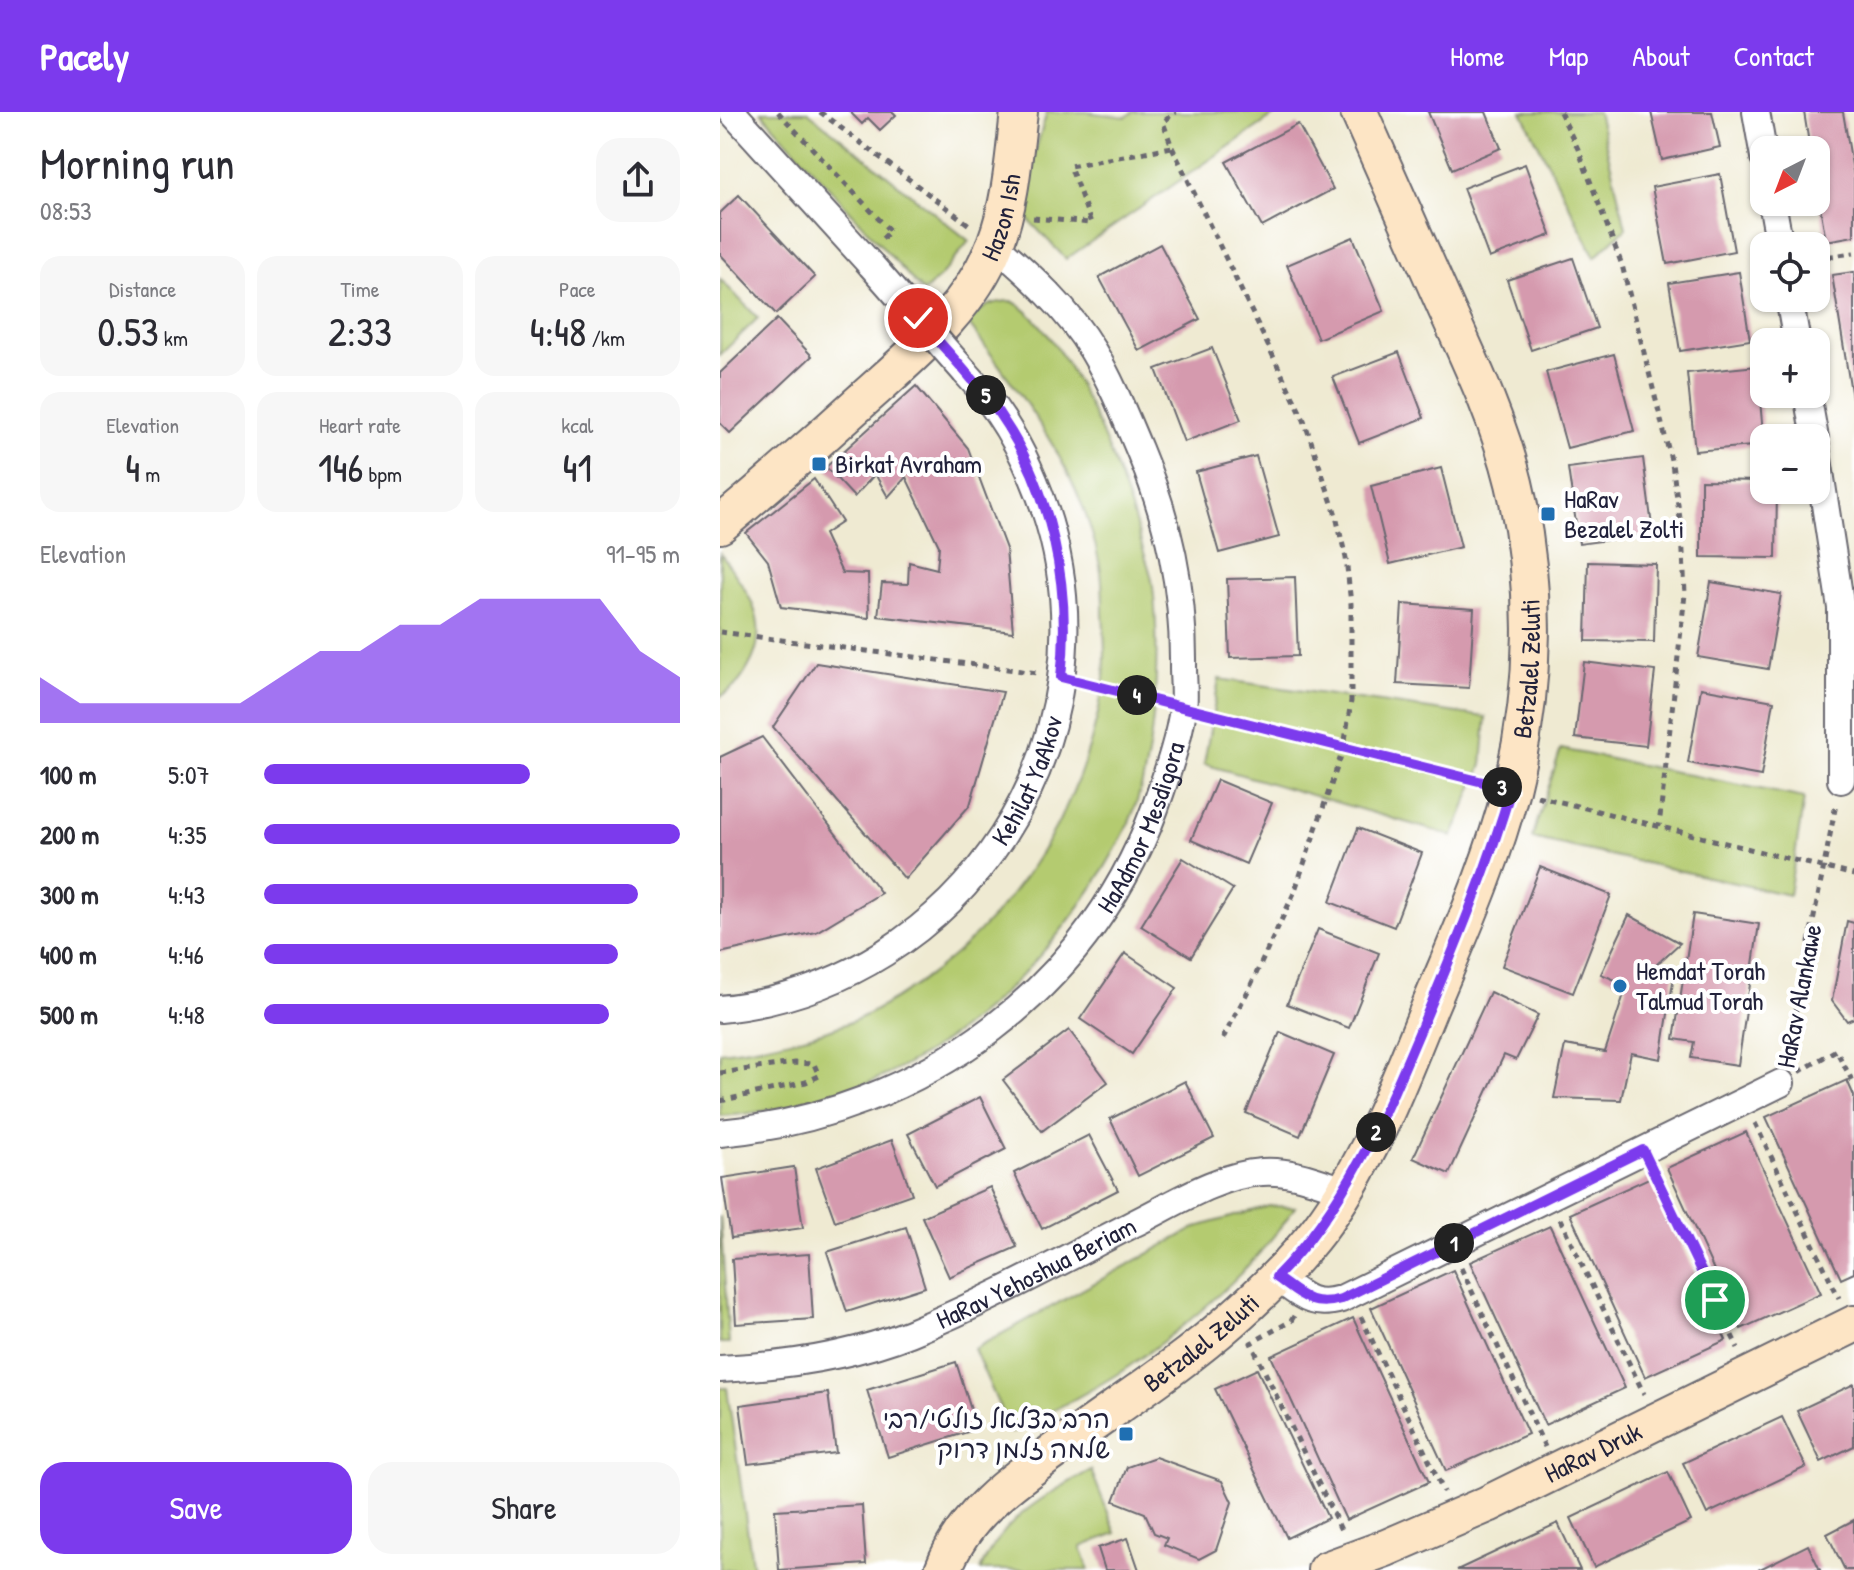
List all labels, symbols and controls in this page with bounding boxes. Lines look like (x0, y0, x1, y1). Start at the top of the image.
text: Pacely (40, 30, 129, 82)
text: Home (1450, 37, 1505, 75)
text: Map (1549, 37, 1588, 75)
text: About (1632, 37, 1690, 75)
text: Contact (1734, 37, 1814, 75)
text: Morning run (40, 133, 235, 193)
north arrow (1750, 136, 1830, 216)
map controls (1750, 136, 1830, 504)
button: share (596, 138, 680, 222)
street label: Hazon Ish (972, 171, 1029, 266)
text: 08:53 (40, 193, 92, 228)
button: locate (1750, 232, 1830, 312)
text: Distance (109, 274, 176, 304)
text: Time (341, 274, 379, 304)
text: Pace (559, 274, 596, 304)
pin (884, 284, 952, 352)
icon: check (896, 296, 940, 340)
text: 0.53 (97, 304, 159, 358)
text: 2:33 (328, 304, 392, 358)
text: 4:48 (530, 304, 586, 358)
text: km (159, 323, 188, 353)
text: /km (586, 323, 625, 353)
button: + (1750, 328, 1830, 408)
pin: 5 (966, 375, 1006, 415)
text: 5 (981, 380, 991, 410)
text: Elevation (106, 410, 179, 440)
text: Heart rate (319, 410, 401, 440)
text: kcal (561, 410, 593, 440)
button: − (1750, 424, 1830, 504)
text: 4 (125, 440, 140, 494)
text: 146 (318, 440, 363, 494)
text: 41 (563, 440, 592, 494)
place label: Birkat Avraham (835, 446, 982, 481)
marker: Birkat Avraham (810, 455, 828, 473)
text: m (140, 459, 160, 489)
text: bpm (363, 459, 402, 489)
place label: HaRav Bezalel Zolti (1564, 481, 1684, 546)
marker: HaRav Bezalel Zolti (1539, 505, 1557, 523)
text: Elevation (40, 536, 126, 571)
text: 91–95 m (606, 536, 680, 571)
street label: Betzalel Zeluti (1504, 598, 1548, 741)
pin: 4 (1117, 675, 1157, 715)
text: 4 (1133, 680, 1141, 710)
street label: Kehilat YaAkov (983, 711, 1071, 852)
street label: HaAdmor Mesdigora (1088, 738, 1192, 920)
text: 100 m (40, 757, 96, 792)
text: 5:07 (168, 757, 210, 792)
pin: 3 (1482, 767, 1522, 807)
text: 3 (1497, 772, 1507, 802)
text: 200 m (40, 817, 99, 852)
text: 4:35 (168, 817, 206, 852)
text: 300 m (40, 877, 99, 912)
text: 4:43 (168, 877, 205, 912)
street label: HaRav Alankawe (1767, 921, 1830, 1071)
text: 400 m (40, 937, 97, 972)
text: 4:46 (168, 937, 204, 972)
place label: Hemdat Torah Talmud Torah (1636, 953, 1765, 1018)
marker: Hemdat Torah Talmud Torah (1611, 977, 1629, 995)
text: 500 m (40, 997, 98, 1032)
text: 4:48 (168, 997, 205, 1032)
pin: 2 (1356, 1112, 1396, 1152)
text: 2 (1371, 1117, 1381, 1147)
street label: HaRav Yehoshua Beriam (931, 1208, 1142, 1337)
pin: 1 (1434, 1223, 1474, 1263)
text: 1 (1450, 1228, 1458, 1258)
pin (1681, 1266, 1749, 1334)
icon: arrive (1693, 1278, 1737, 1322)
street label: Betzalel Zeluti (1136, 1285, 1266, 1400)
place label: הרב בצלאל זולטי/רבי שלמה זלמן דרוק (883, 1401, 1110, 1466)
street label: HaRav Druk (1538, 1413, 1648, 1491)
marker: הרב בצלאל זולטי/רבי שלמה זלמן דרוק (1117, 1425, 1135, 1443)
button: Save (40, 1462, 352, 1554)
button: Share (368, 1462, 680, 1554)

